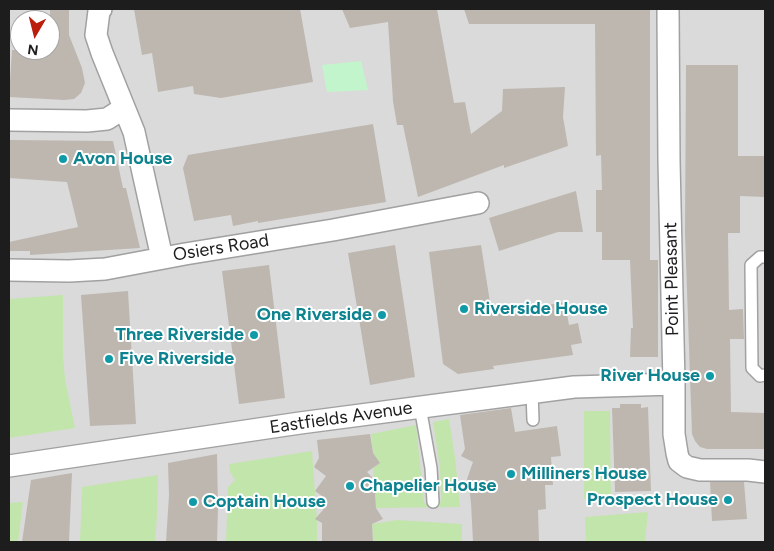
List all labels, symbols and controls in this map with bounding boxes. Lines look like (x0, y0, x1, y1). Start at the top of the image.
north arrow (10, 10, 60, 60)
text: N (26, 40, 40, 59)
place label: Avon House (73, 148, 172, 170)
marker: Avon House (57, 153, 69, 165)
street label: Point Pleasant (660, 222, 684, 336)
street label: Osiers Road (172, 230, 270, 266)
place label: Riverside House (474, 298, 607, 320)
marker: Riverside House (458, 303, 470, 315)
place label: One Riverside (257, 304, 372, 326)
marker: One Riverside (376, 309, 388, 321)
place label: Three Riverside (116, 324, 244, 346)
marker: Three Riverside (248, 329, 260, 341)
place label: Five Riverside (119, 348, 234, 370)
marker: Five Riverside (103, 353, 115, 365)
place label: River House (600, 365, 700, 387)
marker: River House (704, 370, 716, 382)
street label: Eastfields Avenue (268, 397, 414, 439)
place label: Milliners House (521, 463, 647, 485)
marker: Milliners House (505, 468, 517, 480)
place label: Chapelier House (360, 475, 496, 497)
marker: Chapelier House (344, 480, 356, 492)
place label: Prospect House (587, 489, 718, 511)
place label: Coptain House (203, 491, 326, 513)
marker: Prospect House (722, 494, 734, 506)
marker: Coptain House (187, 496, 199, 508)

